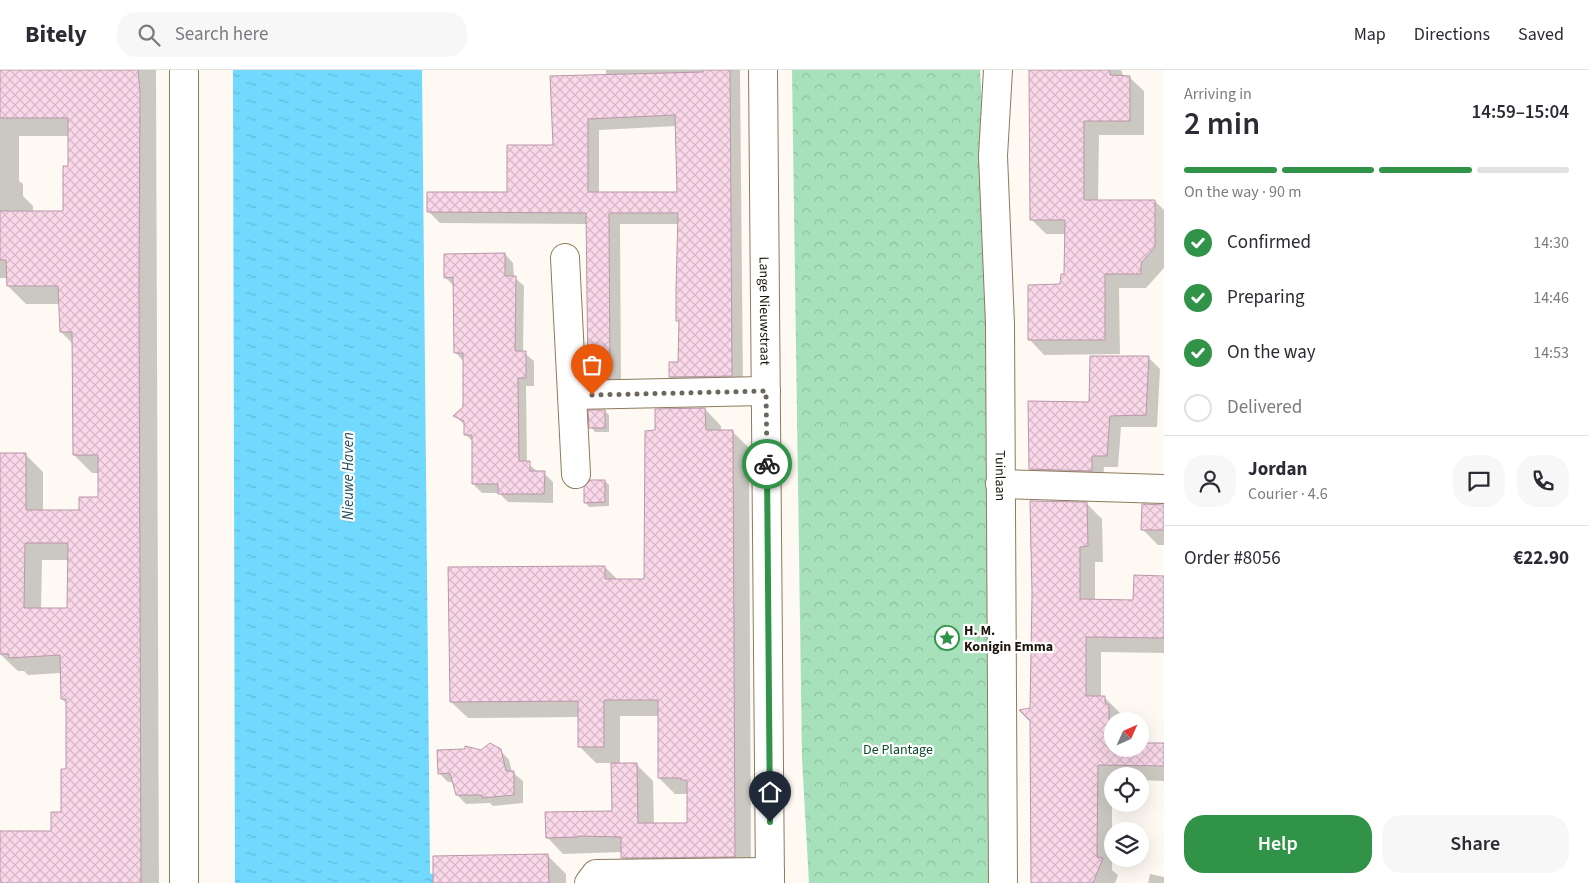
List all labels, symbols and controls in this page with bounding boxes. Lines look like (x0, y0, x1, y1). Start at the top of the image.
search box (117, 12, 467, 57)
text: Bitely (25, 17, 87, 52)
icon: search (135, 21, 163, 49)
text: Search here (175, 21, 268, 48)
text: Map (1354, 22, 1386, 47)
text: Directions (1414, 22, 1490, 47)
text: Saved (1518, 22, 1564, 47)
text: Arriving in (1184, 83, 1252, 105)
text: 14:59–15:04 (1471, 99, 1569, 126)
text: 2 min (1184, 101, 1260, 147)
text: On the way · 90 m (1184, 181, 1301, 203)
icon: check (1184, 229, 1212, 257)
text: Confirmed (1227, 229, 1311, 256)
text: 14:30 (1533, 232, 1569, 254)
street label: Lange Nieuwstraat (754, 256, 775, 366)
icon: check (1184, 284, 1212, 312)
text: Preparing (1227, 284, 1305, 311)
text: 14:46 (1533, 287, 1569, 309)
icon: check (1184, 339, 1212, 367)
text: On the way (1227, 339, 1316, 366)
text: 14:53 (1533, 342, 1569, 364)
pin (571, 344, 613, 395)
icon: bag (578, 351, 606, 379)
text: Delivered (1227, 394, 1302, 421)
water label: Nieuwe Haven (338, 432, 359, 520)
courier (742, 439, 792, 489)
icon: bike (753, 450, 781, 478)
street label: Tuinlaan (990, 450, 1010, 501)
button: person (1184, 455, 1236, 507)
button: chat (1453, 455, 1505, 507)
button: phone (1517, 455, 1569, 507)
text: Jordan (1248, 456, 1307, 483)
text: Courier · 4.6 (1248, 483, 1328, 505)
text: Order #8056 (1184, 545, 1281, 572)
text: €22.90 (1513, 545, 1569, 572)
place label: H. M. Konigin Emma (964, 621, 1053, 657)
place icon: H. M. Konigin Emma (934, 625, 960, 651)
north arrow (1104, 712, 1149, 758)
map controls (1104, 712, 1149, 867)
park label: De Plantage (863, 740, 933, 760)
button: locate (1104, 767, 1149, 812)
pin (749, 771, 791, 822)
icon: home (756, 778, 784, 806)
button: Help (1184, 815, 1372, 873)
button: Share (1382, 815, 1569, 873)
button: layers (1104, 822, 1149, 867)

